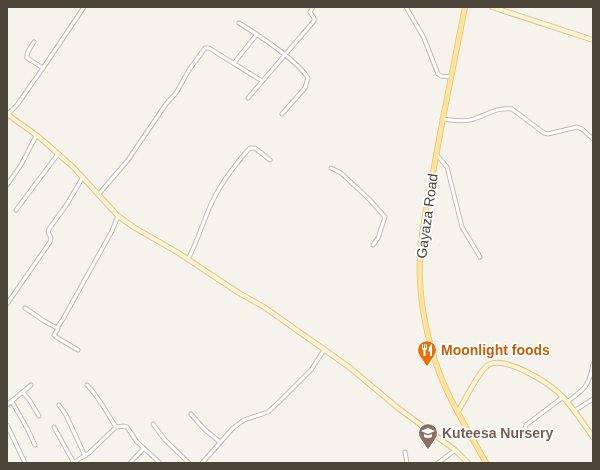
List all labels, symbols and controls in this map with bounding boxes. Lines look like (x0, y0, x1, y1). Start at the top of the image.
street label: Gayaza Road (413, 172, 441, 260)
restaurant icon: Moonlight foods (416, 339, 438, 367)
place label: Moonlight foods (441, 342, 550, 358)
school or university icon: Kuteesa Nursery (417, 422, 439, 450)
place label: Kuteesa Nursery (442, 425, 553, 441)

